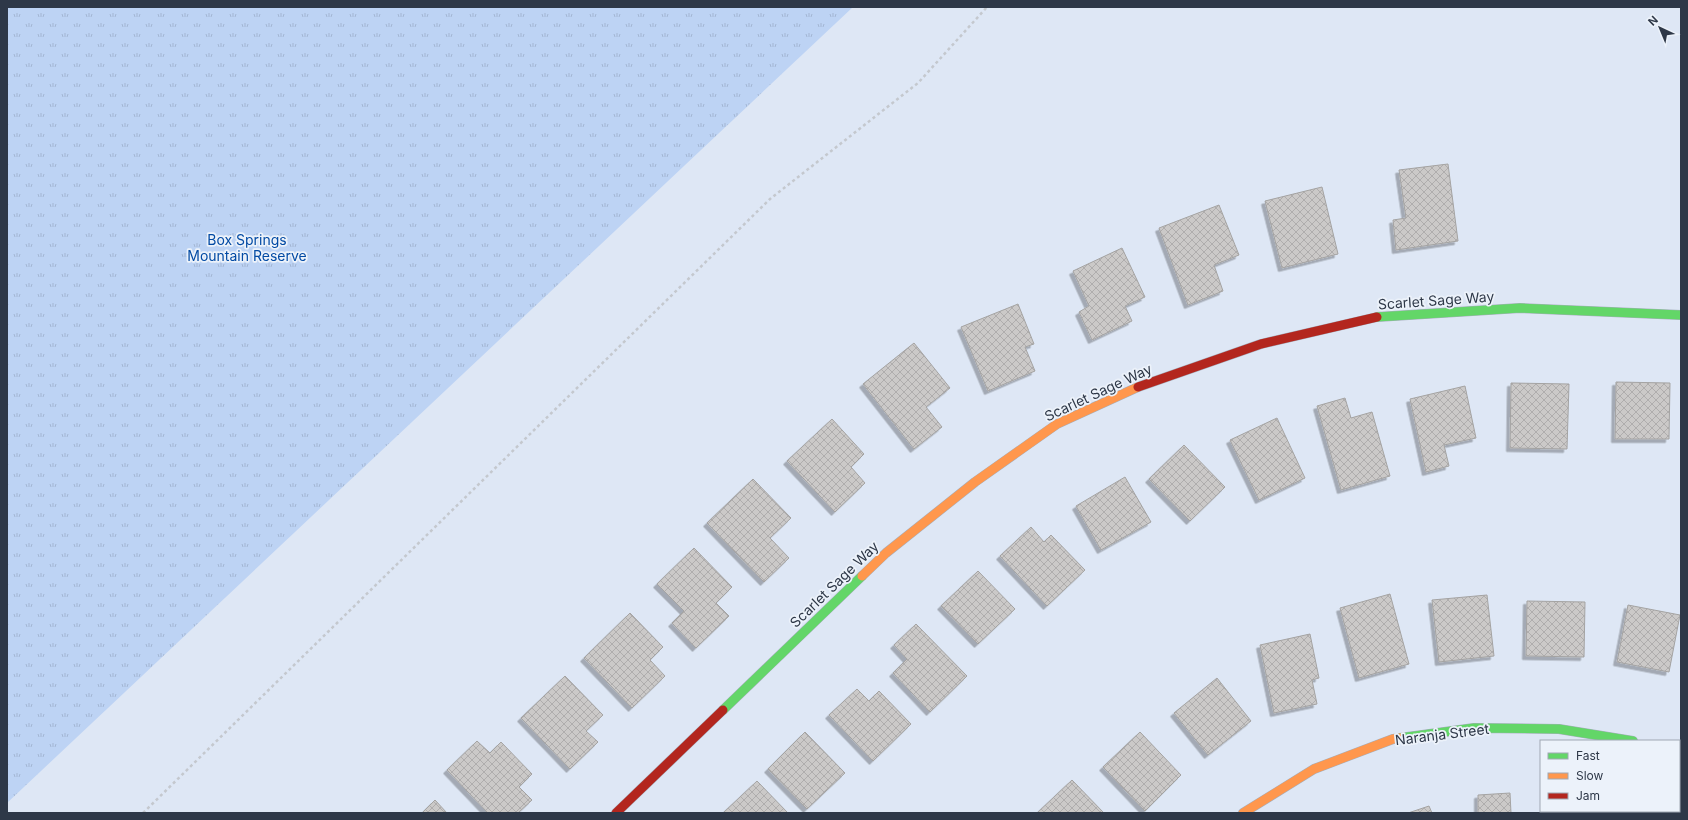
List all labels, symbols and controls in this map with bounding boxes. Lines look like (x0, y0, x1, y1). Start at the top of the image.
north arrow (1640, 8, 1680, 48)
text: N (1645, 13, 1661, 29)
park label: Box Springs Mountain Reserve (187, 231, 307, 264)
street label: Scarlet Sage Way (1377, 287, 1495, 313)
street label: Scarlet Sage Way (1042, 360, 1155, 424)
street label: Scarlet Sage Way (786, 537, 882, 631)
street label: Naranja Street (1394, 720, 1490, 748)
legend (1540, 740, 1680, 812)
text: Fast (1576, 748, 1600, 763)
text: Slow (1576, 768, 1604, 783)
text: Jam (1576, 788, 1600, 803)

